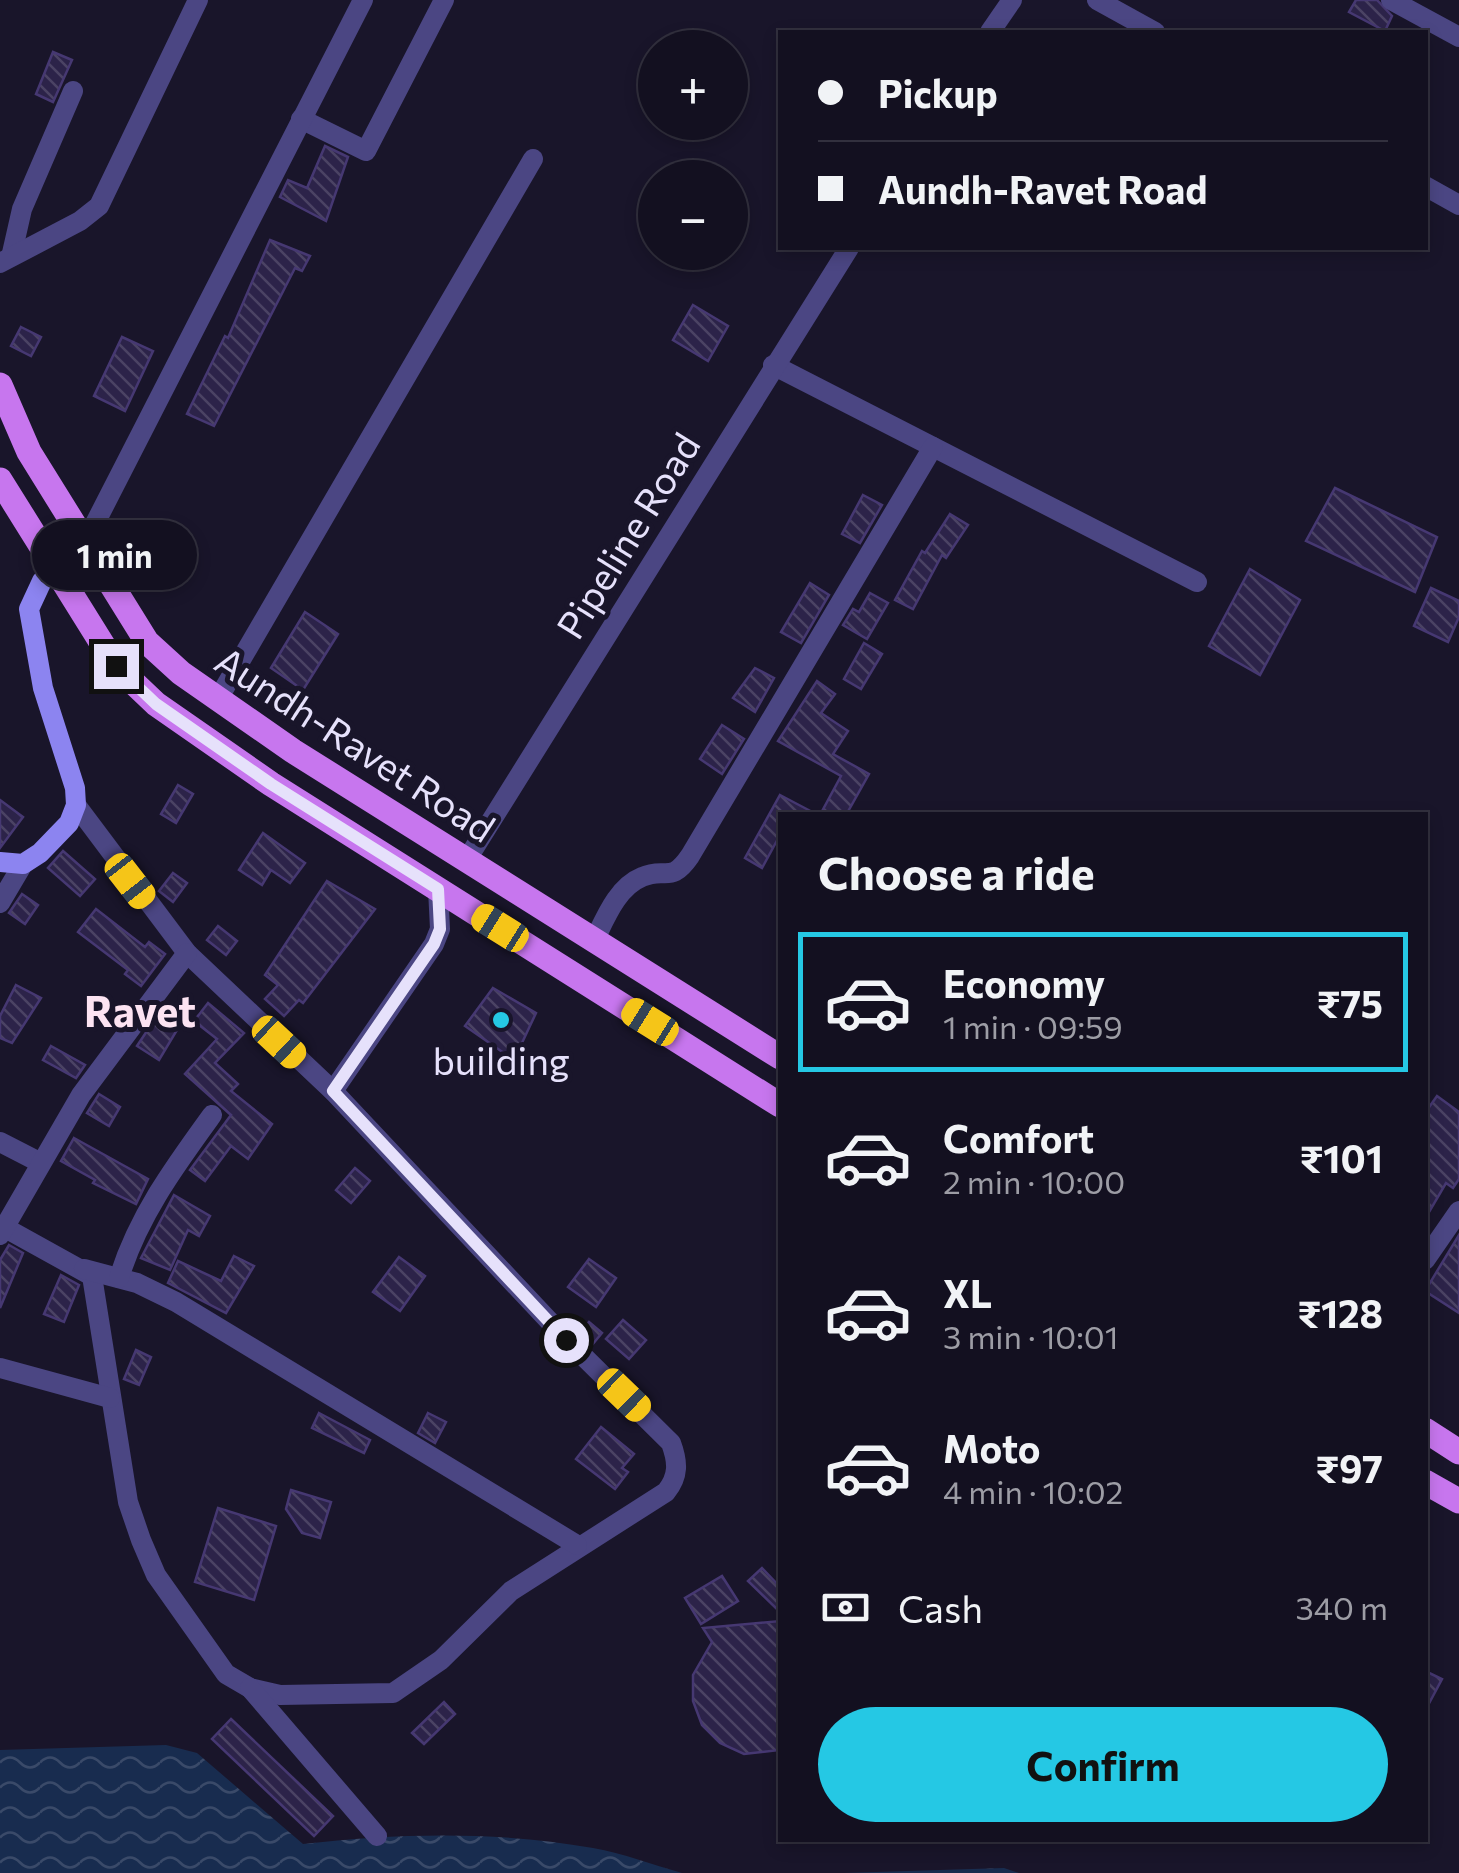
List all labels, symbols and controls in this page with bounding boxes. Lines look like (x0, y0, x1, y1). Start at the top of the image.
map controls (638, 30, 748, 270)
button: + (638, 30, 748, 140)
text: Pickup (878, 69, 998, 116)
button: − (638, 160, 748, 270)
text: Aundh-Ravet Road (878, 165, 1207, 212)
street label: Pipeline Road (545, 424, 709, 646)
callout: 1 min (34, 521, 198, 591)
text: 1 min (77, 535, 152, 575)
street label: Aundh-Ravet Road (208, 635, 504, 851)
route end (94, 644, 139, 689)
text: Choose a ride (818, 844, 1095, 899)
car (100, 848, 160, 914)
car (467, 899, 533, 957)
icon: car (823, 957, 913, 1047)
text: Economy (943, 959, 1105, 1006)
text: ₹75 (1317, 979, 1383, 1026)
district label: Ravet (84, 984, 196, 1036)
car (617, 993, 683, 1051)
text: 1 min · 09:59 (943, 1006, 1123, 1046)
marker: building (490, 1009, 512, 1031)
car (247, 1011, 311, 1073)
place label: building (432, 1036, 570, 1083)
icon: car (823, 1112, 913, 1202)
text: Comfort (943, 1114, 1094, 1161)
text: ₹101 (1300, 1134, 1383, 1181)
text: 2 min · 10:00 (943, 1161, 1125, 1201)
icon: car (823, 1267, 913, 1357)
text: XL (943, 1269, 992, 1316)
text: ₹128 (1297, 1289, 1383, 1336)
text: 3 min · 10:01 (943, 1316, 1118, 1356)
route start (544, 1318, 589, 1363)
car (592, 1363, 656, 1427)
icon: car (823, 1422, 913, 1512)
text: Moto (943, 1424, 1041, 1471)
text: ₹97 (1316, 1444, 1383, 1491)
text: 4 min · 10:02 (943, 1471, 1123, 1511)
icon: cash (818, 1580, 873, 1635)
text: Cash (898, 1584, 983, 1631)
text: 340 m (1296, 1587, 1388, 1627)
button: Confirm (818, 1707, 1388, 1822)

